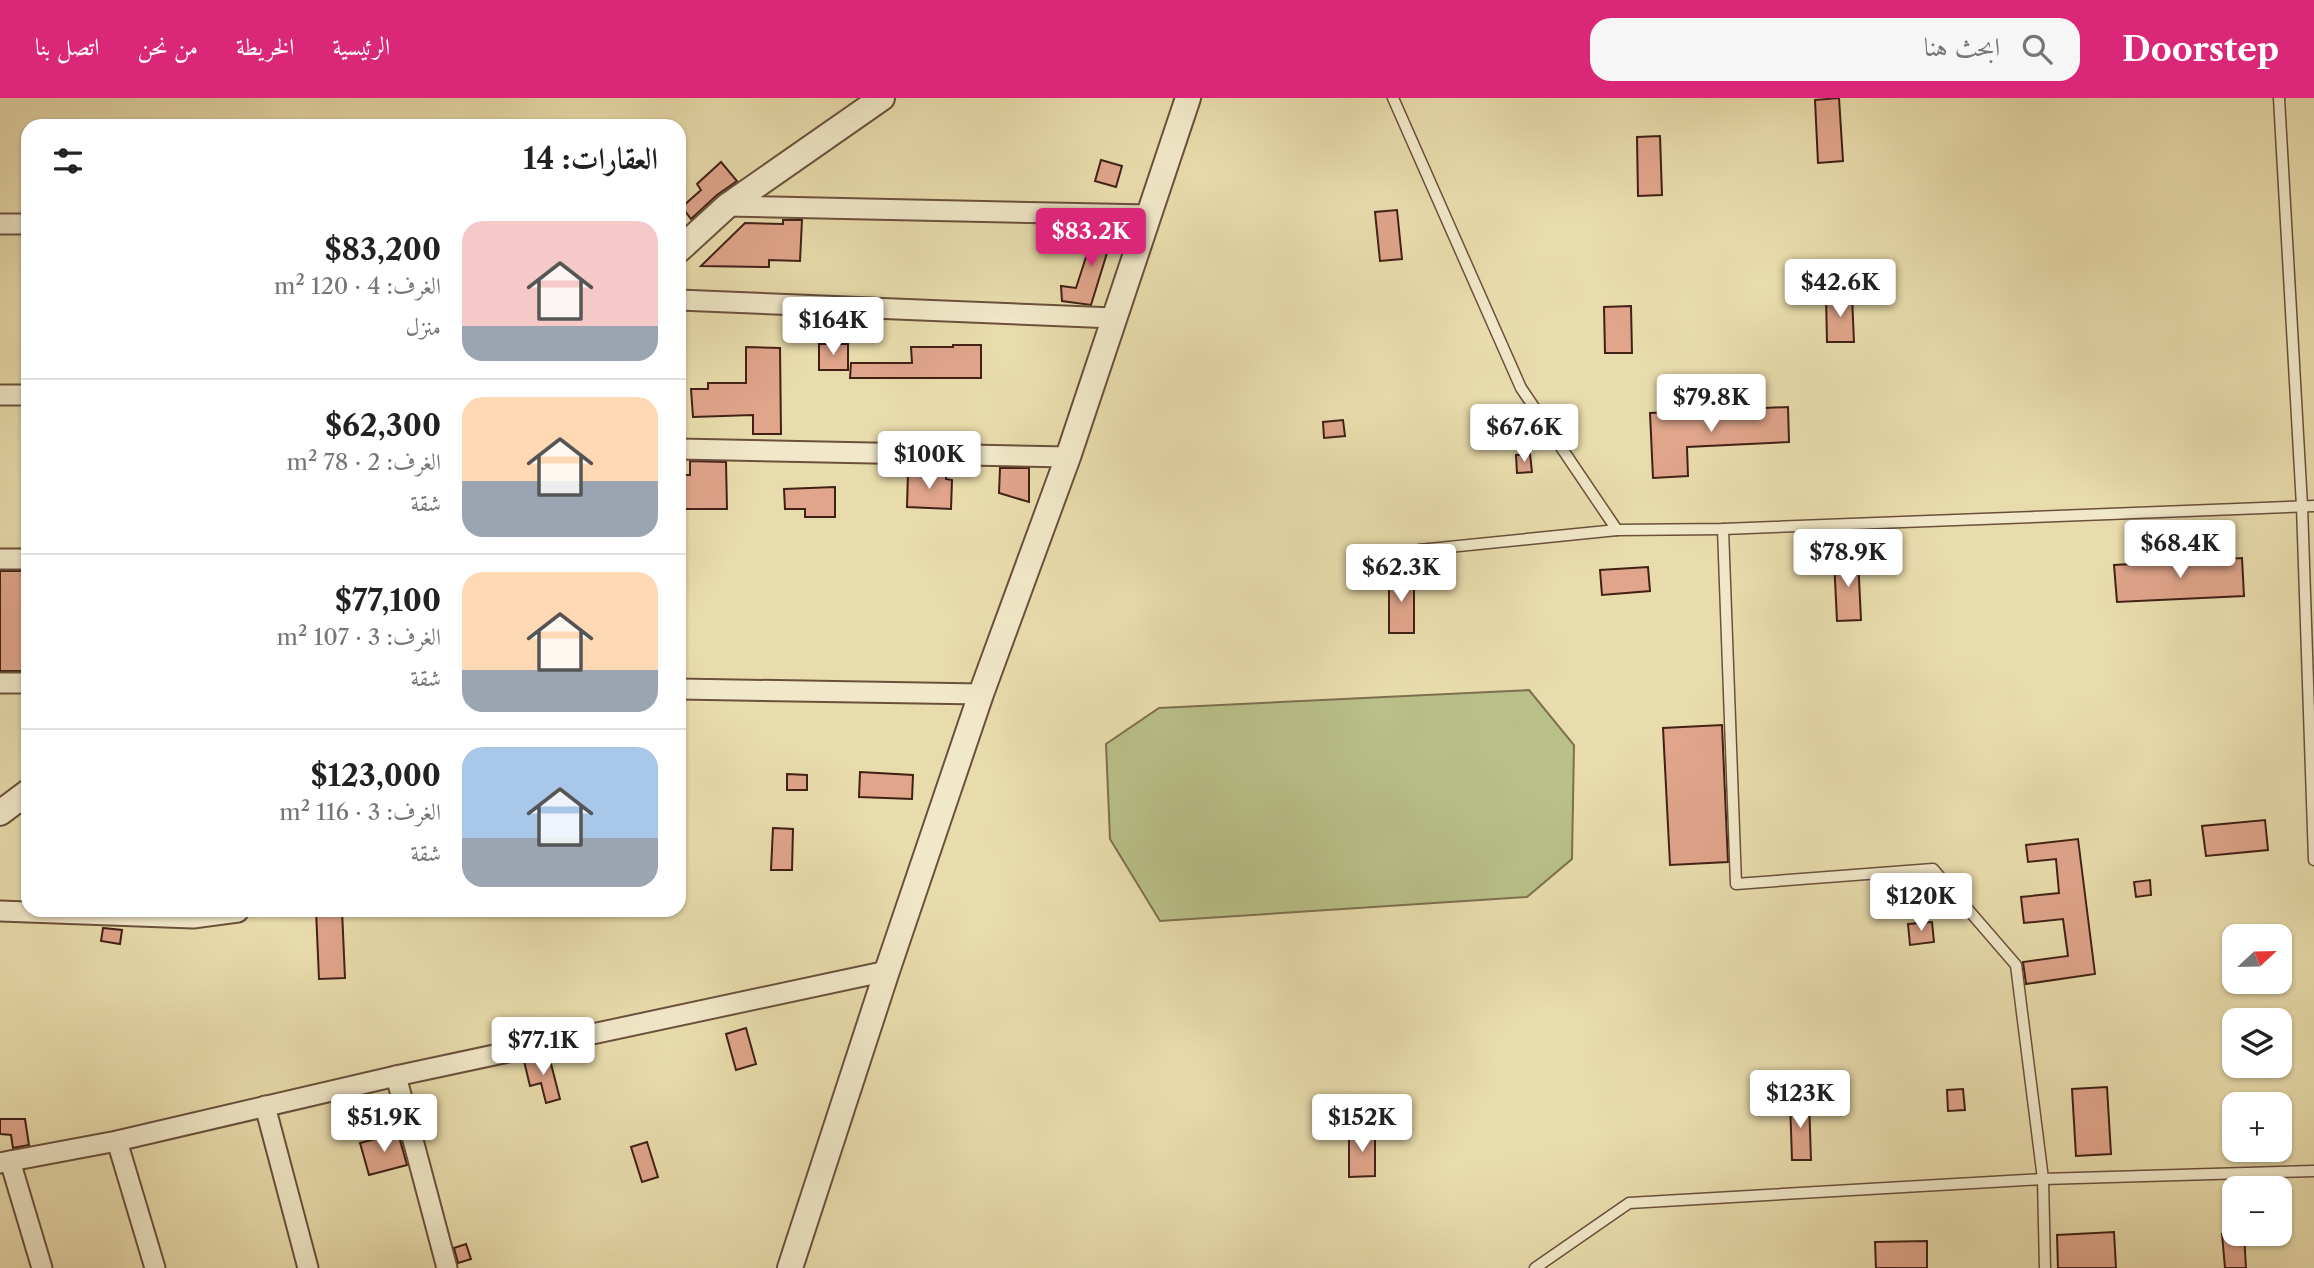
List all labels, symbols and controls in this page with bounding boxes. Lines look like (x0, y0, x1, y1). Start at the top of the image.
search box (1590, 18, 2080, 81)
text: Doorstep (2122, 29, 2279, 70)
icon: search (2018, 30, 2056, 68)
text: ابحث هنا (1924, 31, 2000, 63)
text: اتصل بنا (35, 32, 99, 61)
text: من نحن (137, 32, 198, 61)
text: الخريطة (236, 32, 294, 61)
text: الرئيسية (332, 32, 390, 61)
text: العقارات: 14 (523, 140, 658, 177)
icon: filters (49, 142, 87, 180)
pin: $83.2K (1034, 208, 1148, 268)
text: $83.2K (1052, 217, 1130, 245)
text: $83,200 (325, 231, 441, 268)
icon: home (518, 249, 602, 333)
pin: $42.6K (1783, 260, 1897, 319)
text: $42.6K (1801, 268, 1879, 296)
text: الغرف: 4 · 120 m² (274, 272, 441, 300)
pin: $164K (784, 298, 882, 357)
text: $164K (799, 306, 867, 334)
text: منزل (406, 313, 441, 341)
pin: $79.8K (1654, 374, 1768, 434)
text: $79.8K (1673, 383, 1749, 411)
pin: $67.6K (1467, 404, 1581, 464)
text: $62,300 (325, 407, 441, 444)
text: $67.6K (1486, 413, 1562, 441)
icon: home (518, 425, 602, 509)
pin: $100K (880, 432, 978, 491)
text: $100K (894, 440, 964, 468)
text: الغرف: 2 · 78 m² (287, 448, 441, 476)
text: شقة (411, 489, 441, 517)
pin: $68.4K (2123, 520, 2237, 580)
text: $68.4K (2140, 529, 2220, 557)
pin: $78.9K (1791, 530, 1905, 589)
text: $78.9K (1810, 538, 1886, 566)
pin: $62.3K (1344, 545, 1458, 604)
text: $62.3K (1362, 553, 1440, 581)
text: $77,100 (335, 582, 441, 619)
icon: home (518, 600, 602, 684)
text: الغرف: 3 · 107 m² (277, 623, 441, 651)
text: شقة (411, 664, 441, 692)
text: $123,000 (311, 757, 441, 794)
icon: home (518, 775, 602, 859)
text: الغرف: 3 · 116 m² (279, 798, 441, 826)
text: شقة (411, 839, 441, 867)
pin: $120K (1872, 874, 1970, 933)
text: $120K (1886, 882, 1956, 910)
north arrow (2222, 924, 2292, 994)
map controls (2222, 924, 2292, 1246)
button: layers (2222, 1008, 2292, 1078)
pin: $77.1K (486, 1018, 600, 1077)
text: $77.1K (508, 1026, 578, 1054)
pin: $123K (1751, 1070, 1849, 1130)
text: $123K (1766, 1079, 1834, 1107)
button: + (2222, 1092, 2292, 1162)
pin: $51.9K (327, 1094, 441, 1154)
pin: $152K (1313, 1094, 1411, 1154)
text: $51.9K (347, 1103, 421, 1131)
text: $152K (1328, 1103, 1396, 1131)
button: − (2222, 1176, 2292, 1246)

